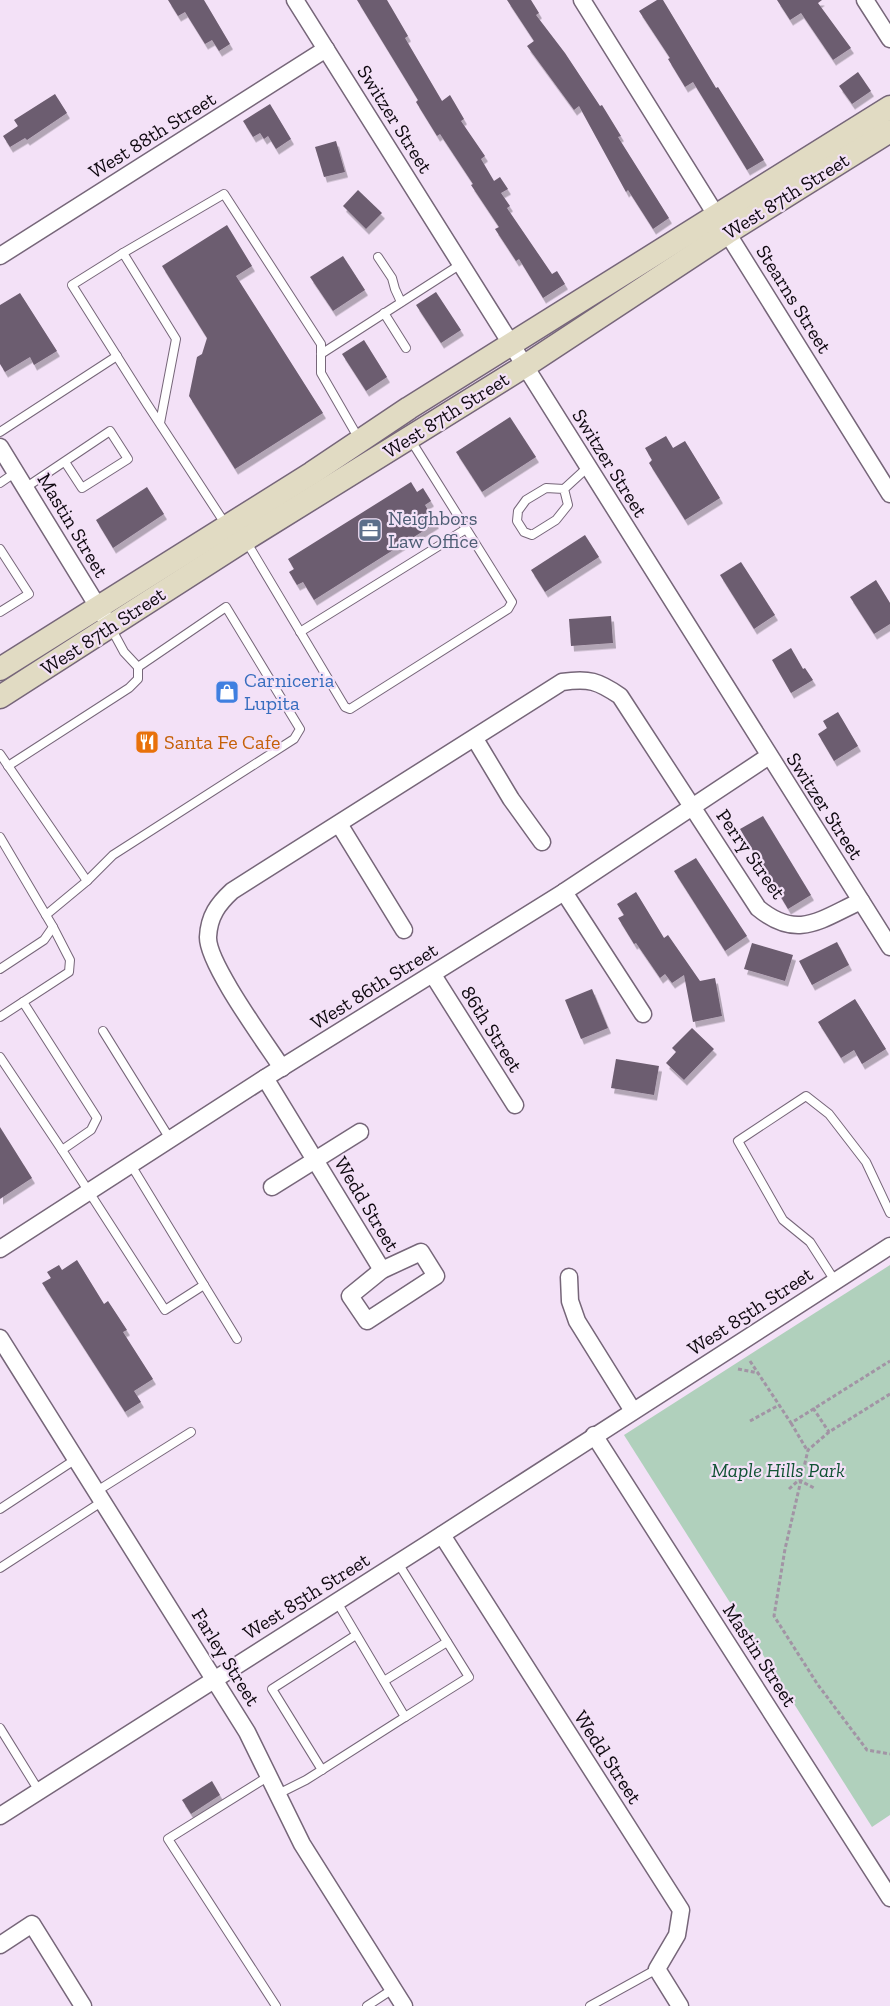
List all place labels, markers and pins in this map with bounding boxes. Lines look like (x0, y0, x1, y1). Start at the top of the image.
place label: Neighbors Law Office (388, 506, 478, 553)
office icon: Neighbors Law Office (357, 517, 383, 543)
place label: Carniceria Lupita (244, 668, 335, 715)
shop icon: Carniceria Lupita (214, 679, 240, 705)
restaurant icon: Santa Fe Cafe (134, 729, 160, 755)
place label: Santa Fe Cafe (164, 730, 280, 754)

